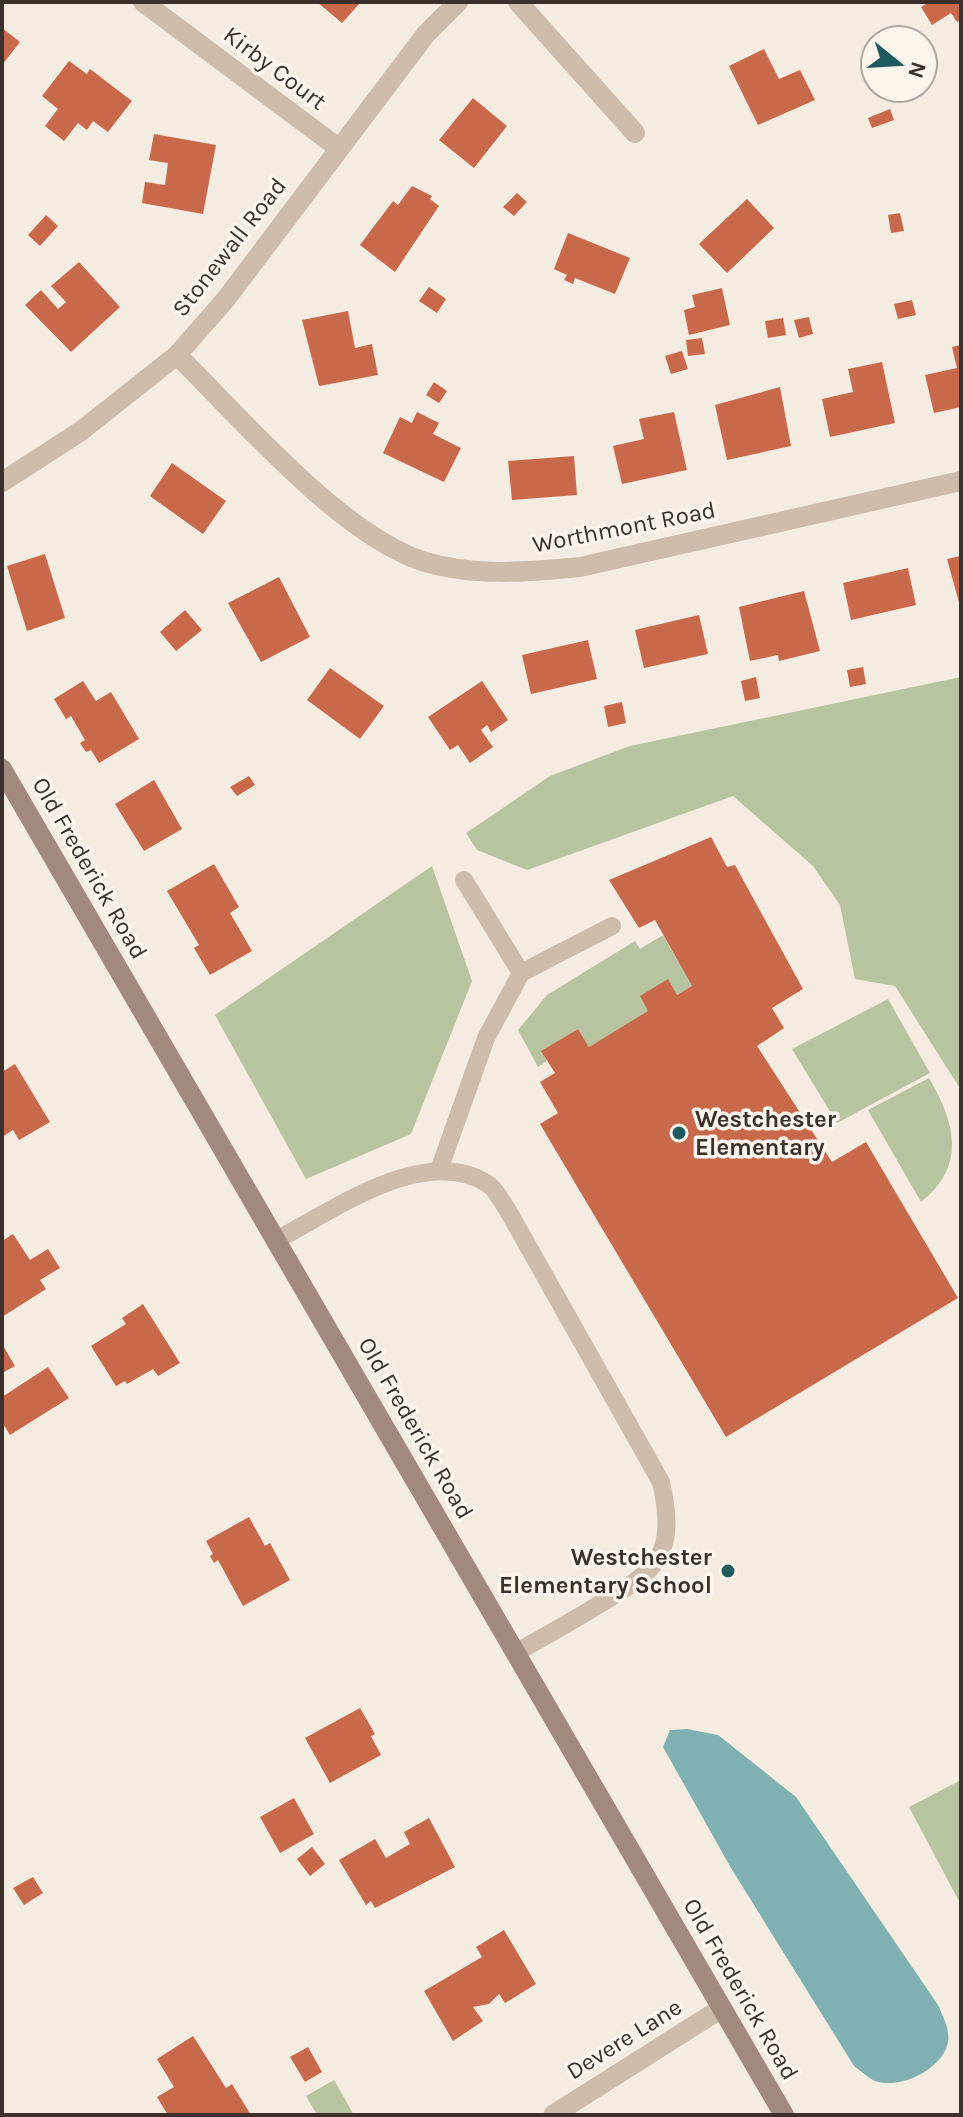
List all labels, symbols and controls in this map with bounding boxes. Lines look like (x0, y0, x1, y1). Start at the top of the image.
street label: Kirby Court (218, 20, 332, 116)
north arrow (859, 24, 939, 104)
text: N (902, 58, 932, 81)
street label: Stonewall Road (166, 172, 292, 322)
street label: Worthmont Road (530, 496, 718, 558)
street label: Old Frederick Road (27, 772, 153, 964)
place label: Westchester Elementary (695, 1105, 837, 1161)
marker: Westchester Elementary (670, 1124, 688, 1142)
street label: Old Frederick Road (353, 1332, 479, 1524)
place label: Westchester Elementary School (499, 1543, 713, 1599)
marker: Westchester Elementary School (719, 1562, 737, 1580)
street label: Old Frederick Road (678, 1893, 804, 2085)
street label: Devere Lane (561, 1993, 687, 2085)

